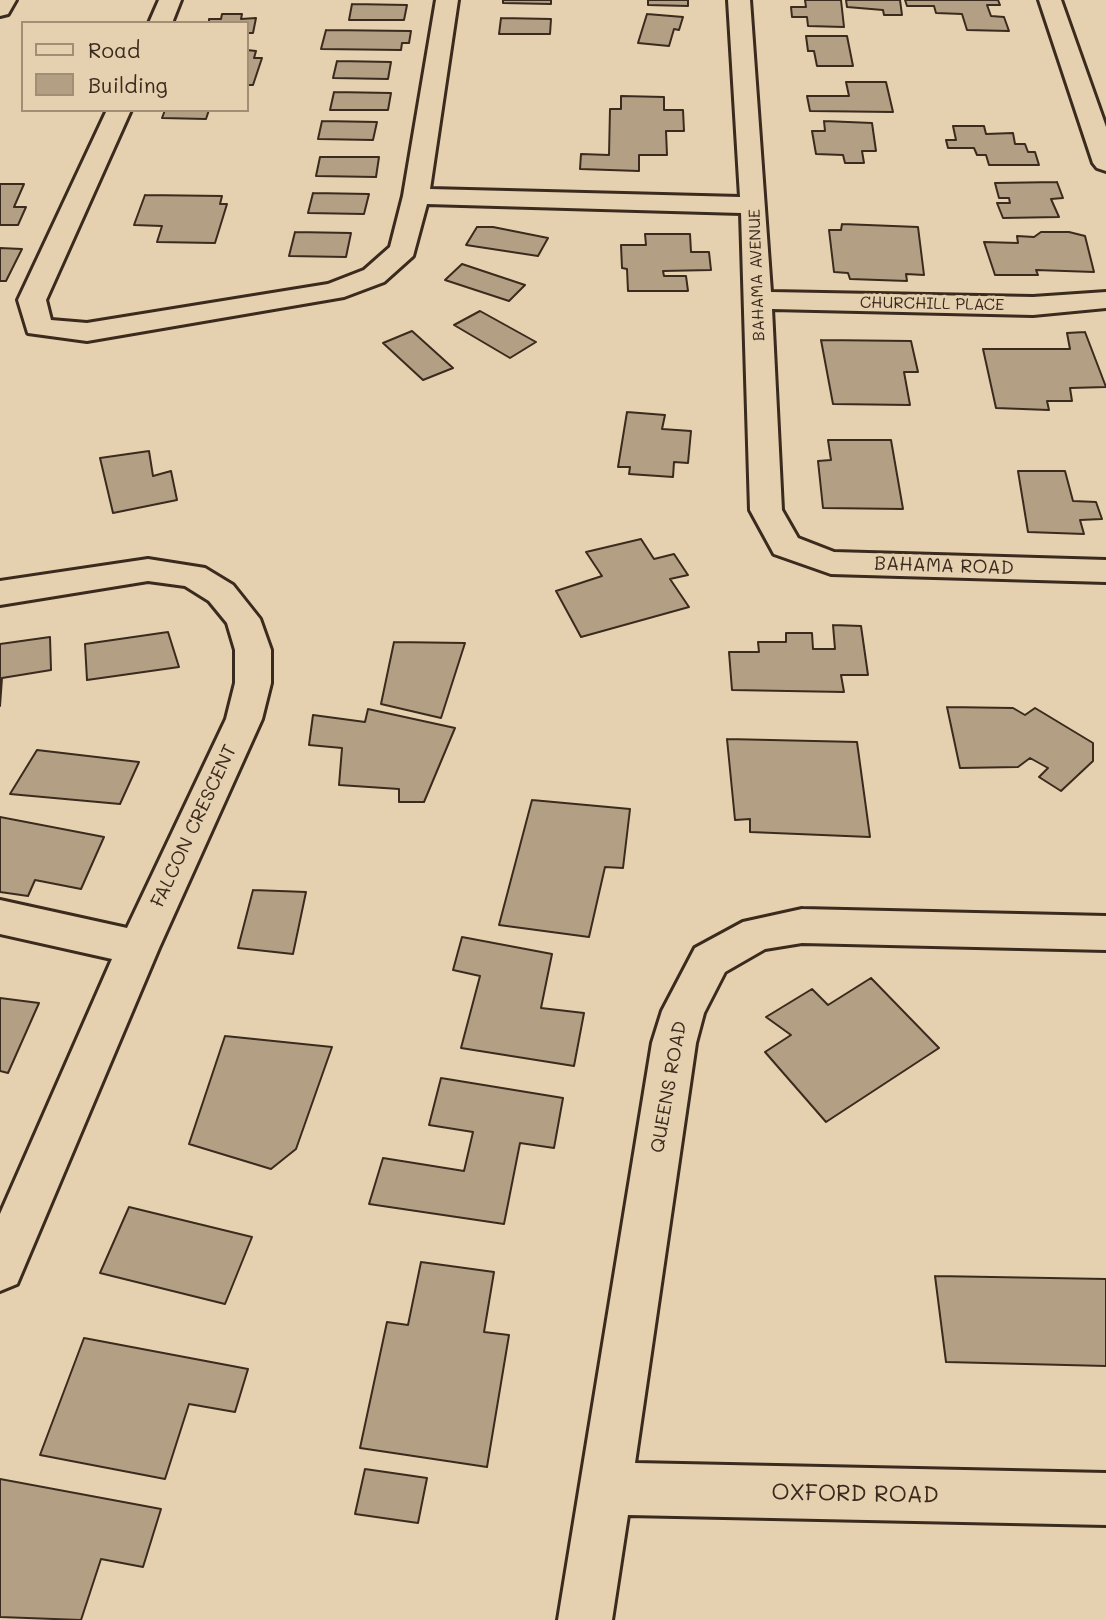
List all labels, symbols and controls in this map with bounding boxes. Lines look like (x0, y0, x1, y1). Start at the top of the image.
legend (21, 21, 248, 112)
text: Road (88, 36, 140, 63)
text: Building (88, 71, 168, 98)
street label: BAHAMA AVENUE (745, 209, 769, 341)
street label: CHURCHILL PLACE (860, 293, 1004, 315)
street label: BAHAMA ROAD (874, 552, 1014, 580)
street label: FALCON CRESCENT (146, 741, 242, 911)
street label: QUEENS ROAD (646, 1019, 692, 1155)
street label: OXFORD ROAD (771, 1479, 939, 1509)

